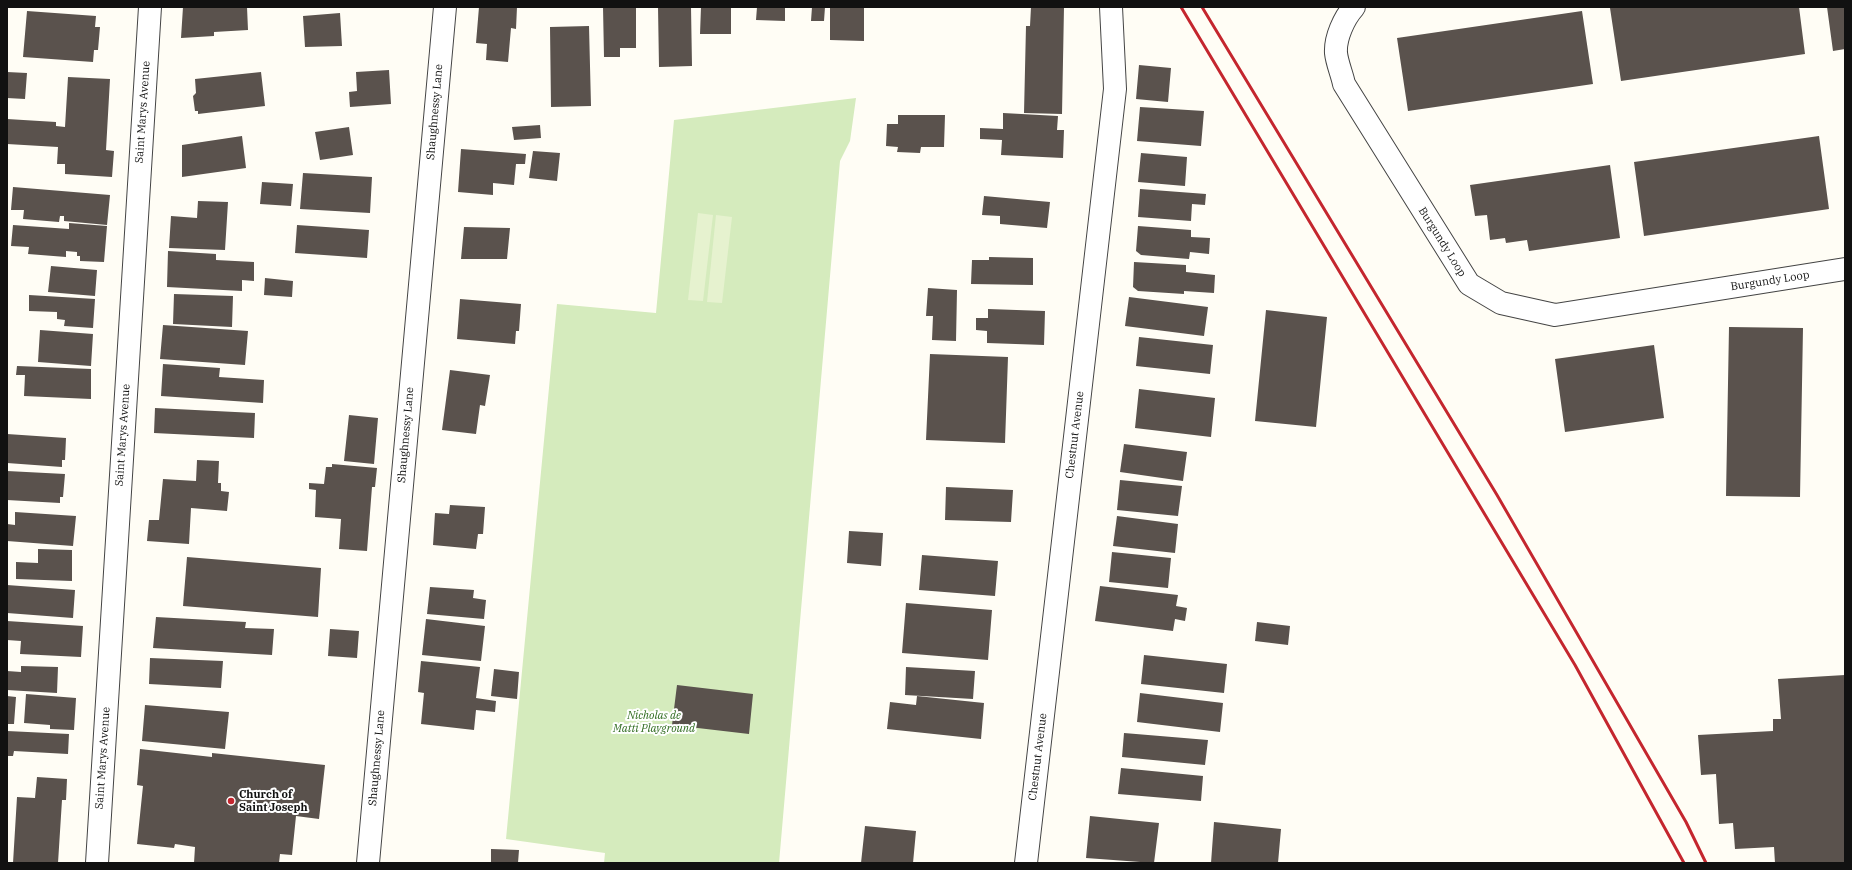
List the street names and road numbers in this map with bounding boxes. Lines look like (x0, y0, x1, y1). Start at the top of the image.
street label: Saint Marys Avenue (133, 60, 153, 164)
street label: Shaughnessy Lane (424, 63, 446, 161)
street label: Burgundy Loop (1415, 205, 1469, 279)
street label: Burgundy Loop (1730, 268, 1810, 294)
street label: Saint Marys Avenue (113, 383, 133, 487)
street label: Shaughnessy Lane (395, 386, 417, 484)
street label: Chestnut Avenue (1063, 391, 1087, 479)
street label: Saint Marys Avenue (93, 706, 113, 810)
street label: Shaughnessy Lane (366, 709, 388, 807)
street label: Chestnut Avenue (1026, 713, 1050, 801)

